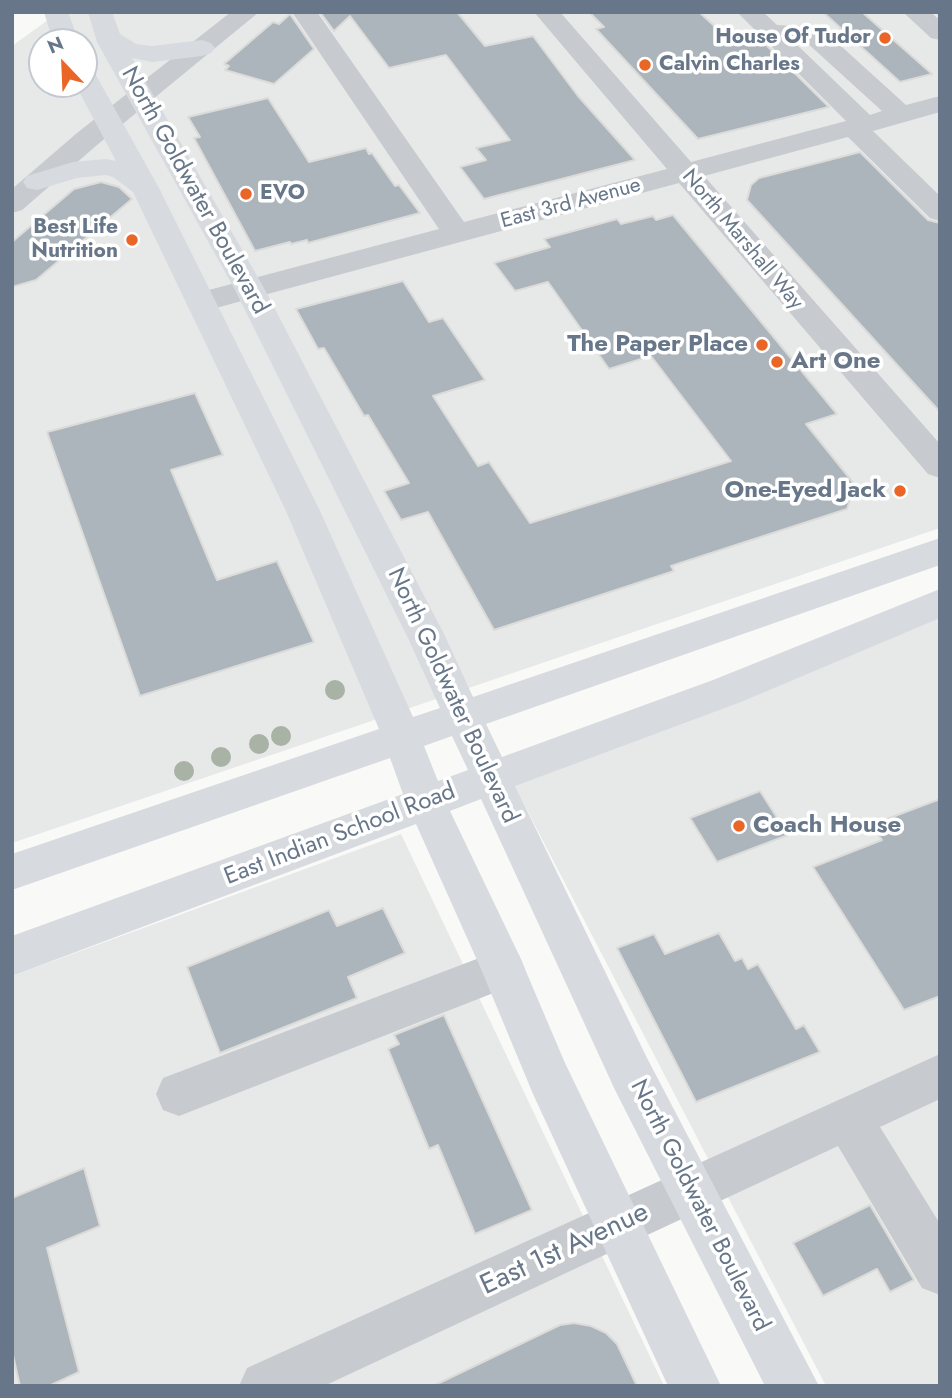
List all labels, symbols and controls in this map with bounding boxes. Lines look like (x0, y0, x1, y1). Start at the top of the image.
place label: House Of Tudor (715, 25, 871, 51)
north arrow (28, 28, 98, 98)
text: N (43, 30, 68, 60)
marker: House Of Tudor (877, 30, 893, 46)
place label: Calvin Charles (659, 52, 800, 78)
marker: Calvin Charles (637, 57, 653, 73)
street label: North Goldwater Boulevard (114, 62, 274, 320)
street label: North Marshall Way (676, 165, 808, 315)
street label: East 3rd Avenue (498, 173, 644, 235)
place label: EVO (260, 181, 305, 207)
marker: EVO (238, 186, 254, 202)
place label: Best Life Nutrition (31, 215, 118, 265)
marker: Best Life Nutrition (124, 232, 140, 248)
place label: The Paper Place (567, 331, 748, 359)
marker: The Paper Place (754, 337, 770, 353)
place label: Art One (791, 348, 881, 376)
marker: Art One (769, 354, 785, 370)
place label: One-Eyed Jack (724, 477, 886, 505)
marker: One-Eyed Jack (892, 483, 908, 499)
street label: North Goldwater Boulevard (380, 564, 524, 828)
street label: East Indian School Road (220, 778, 460, 892)
place label: Coach House (753, 812, 901, 840)
marker: Coach House (731, 818, 747, 834)
street label: North Goldwater Boulevard (623, 1075, 775, 1337)
street label: East 1st Avenue (476, 1196, 654, 1304)

